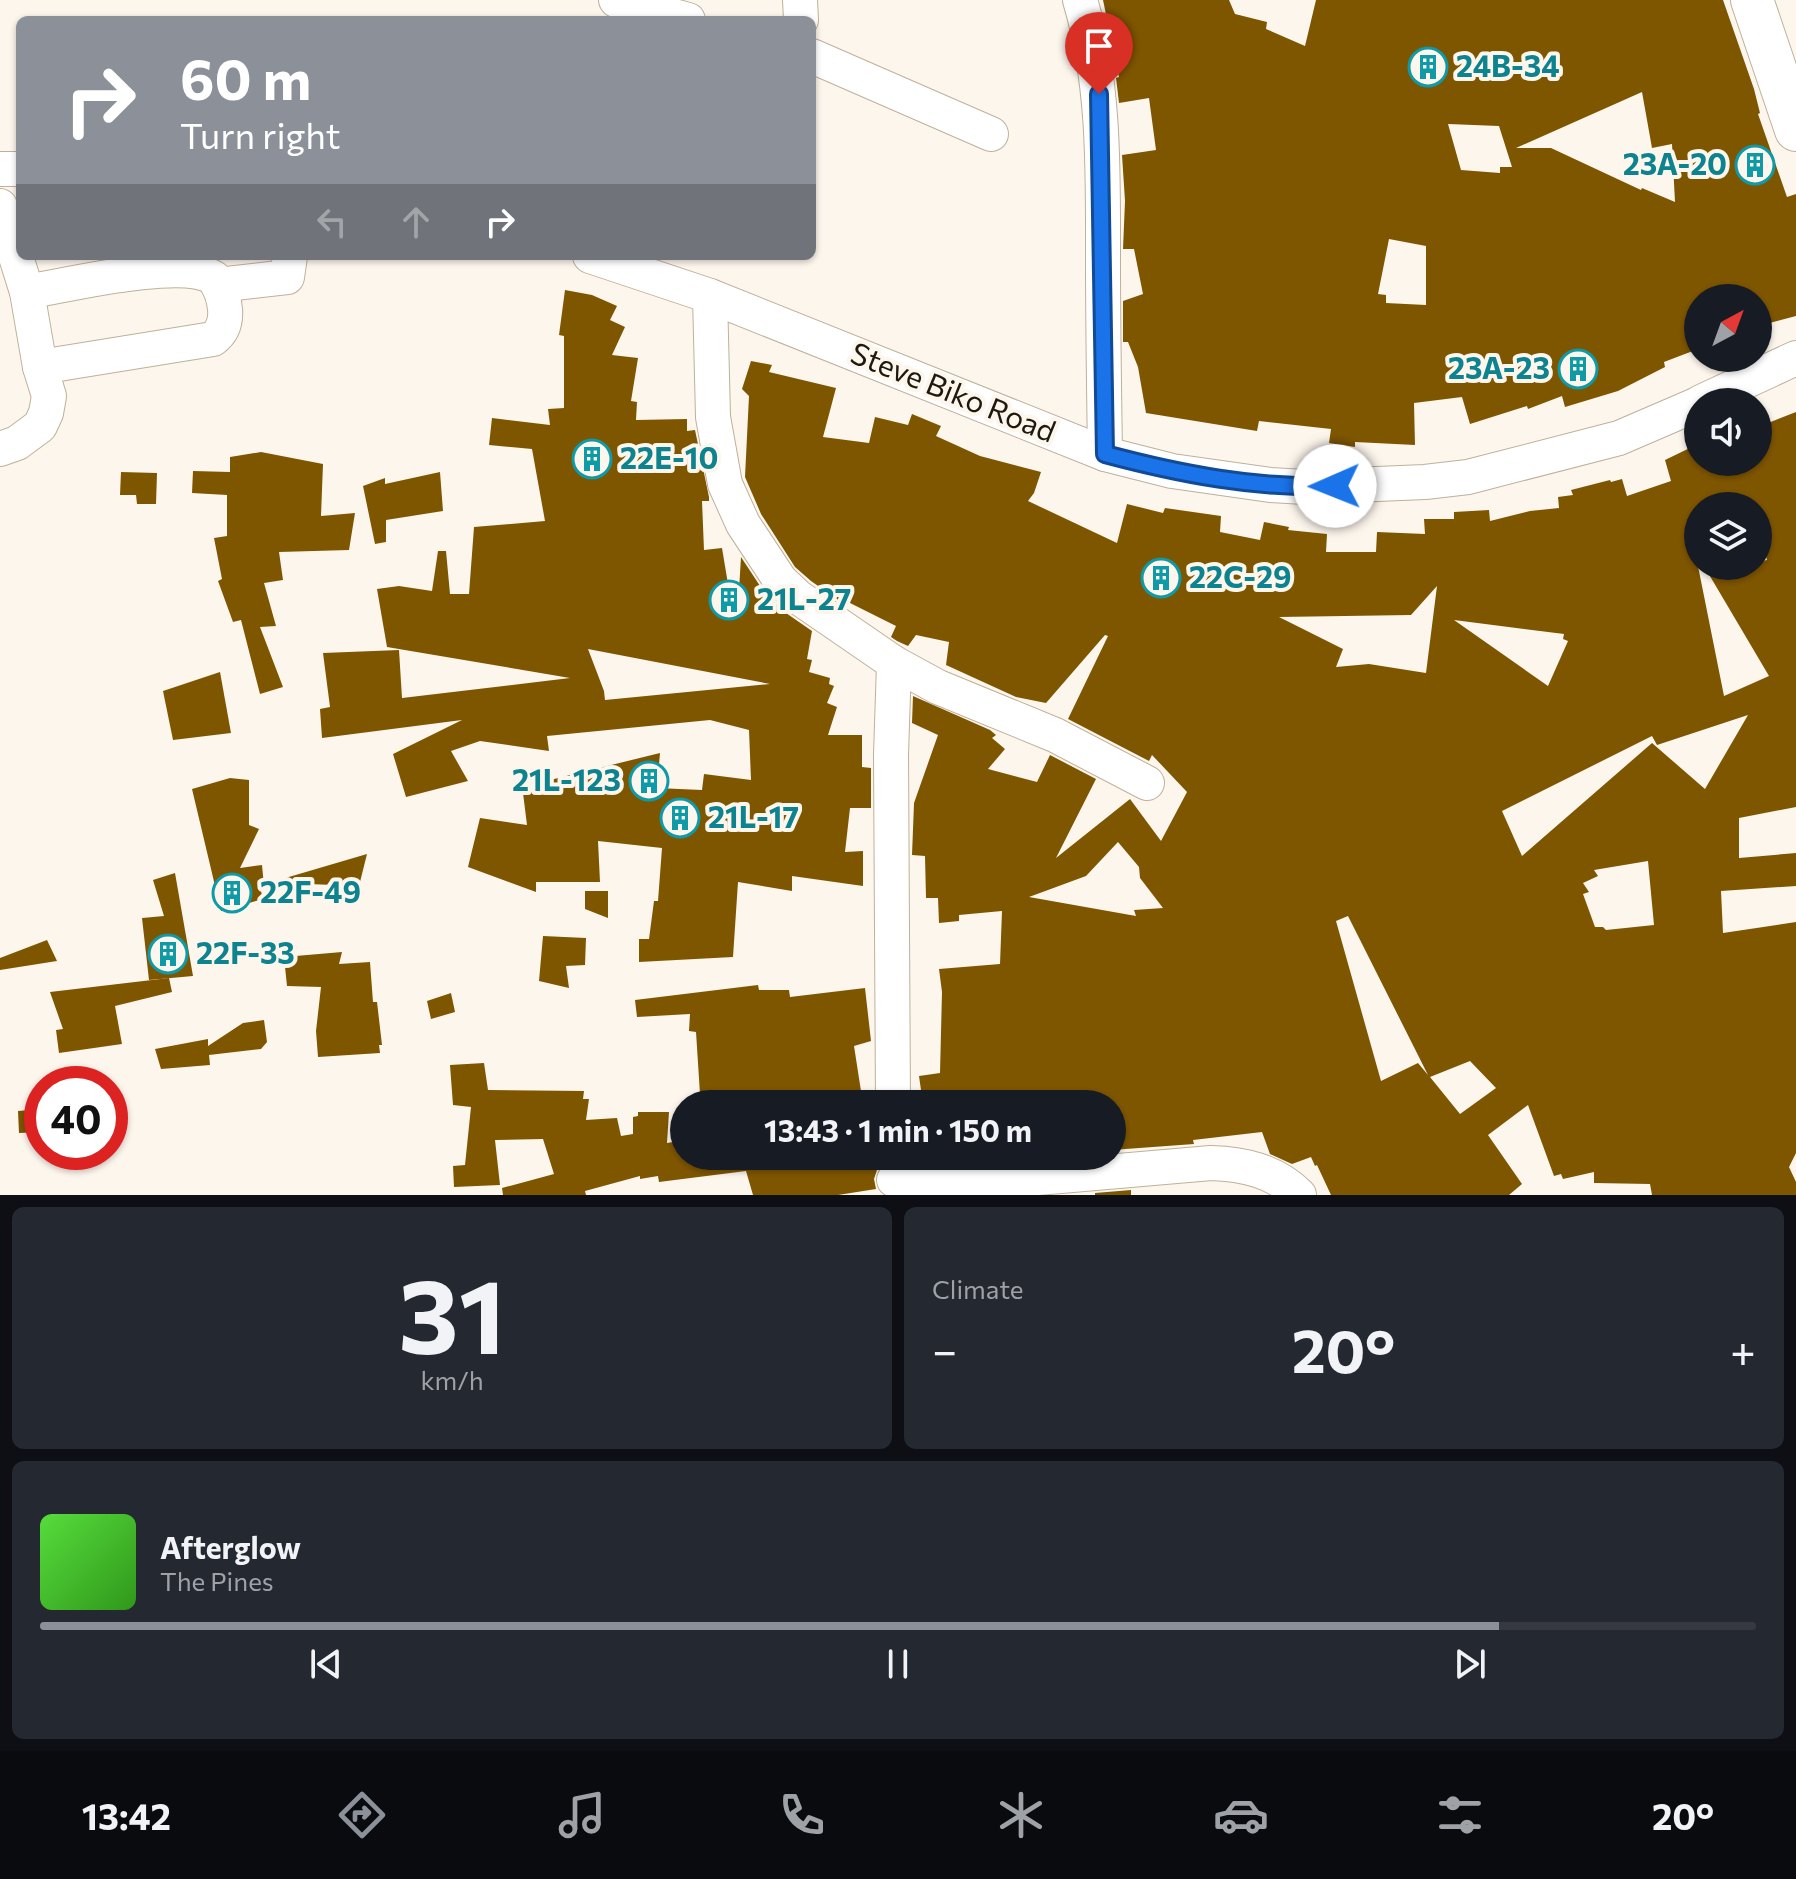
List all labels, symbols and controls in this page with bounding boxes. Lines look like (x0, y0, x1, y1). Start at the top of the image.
pin (1065, 12, 1133, 94)
icon: arrive (1077, 24, 1121, 68)
text: 60 m (180, 43, 311, 112)
building icon: 24B-34 (1407, 46, 1449, 88)
place label: 24B-34 (1456, 46, 1560, 83)
icon: right (48, 48, 152, 152)
text: Turn right (180, 112, 341, 156)
place label: 23A-20 (1623, 144, 1727, 181)
building icon: 23A-20 (1734, 144, 1776, 186)
icon: left (310, 200, 354, 244)
icon: ahead (394, 200, 438, 244)
icon: right (478, 200, 522, 244)
north arrow (1684, 284, 1772, 372)
map controls (1684, 284, 1772, 580)
street label: Steve Biko Road (846, 333, 1062, 449)
place label: 23A-23 (1448, 348, 1550, 385)
building icon: 23A-23 (1557, 348, 1599, 390)
button: sound (1684, 388, 1772, 476)
building icon: 22E-10 (571, 438, 613, 480)
place label: 22E-10 (620, 438, 718, 475)
position arrow (1293, 444, 1377, 528)
button: layers (1684, 492, 1772, 580)
building icon: 22C-29 (1140, 557, 1182, 599)
place label: 22C-29 (1189, 557, 1291, 594)
building icon: 21L-27 (708, 579, 750, 621)
place label: 21L-27 (757, 579, 851, 616)
place label: 21L-123 (512, 760, 621, 797)
building icon: 21L-123 (628, 760, 670, 802)
building icon: 21L-17 (659, 797, 701, 839)
place label: 21L-17 (708, 797, 799, 834)
building icon: 22F-49 (211, 872, 253, 914)
place label: 22F-49 (260, 872, 361, 909)
building icon: 22F-33 (147, 933, 189, 975)
place label: 22F-33 (196, 933, 295, 970)
speed limit sign: 40 (24, 1066, 128, 1170)
text: 13:43 · 1 min · 150 m (764, 1111, 1032, 1148)
text: 31 (398, 1248, 506, 1375)
text: Climate (932, 1273, 1024, 1304)
text: 20° (1292, 1312, 1395, 1385)
text: − (932, 1322, 957, 1376)
text: + (1730, 1322, 1756, 1376)
text: km/h (420, 1364, 484, 1395)
text: Afterglow (160, 1528, 301, 1565)
text: The Pines (160, 1565, 274, 1596)
icon: previous (304, 1642, 348, 1686)
icon: pause (876, 1642, 920, 1686)
icon: next (1448, 1642, 1492, 1686)
icon: directions (334, 1787, 390, 1843)
icon: music (554, 1787, 610, 1843)
icon: phone (774, 1787, 830, 1843)
icon: climate (993, 1787, 1049, 1843)
icon: car (1213, 1787, 1269, 1843)
icon: filters (1432, 1787, 1488, 1843)
text: 13:42 (82, 1793, 171, 1837)
text: 20° (1652, 1793, 1714, 1837)

